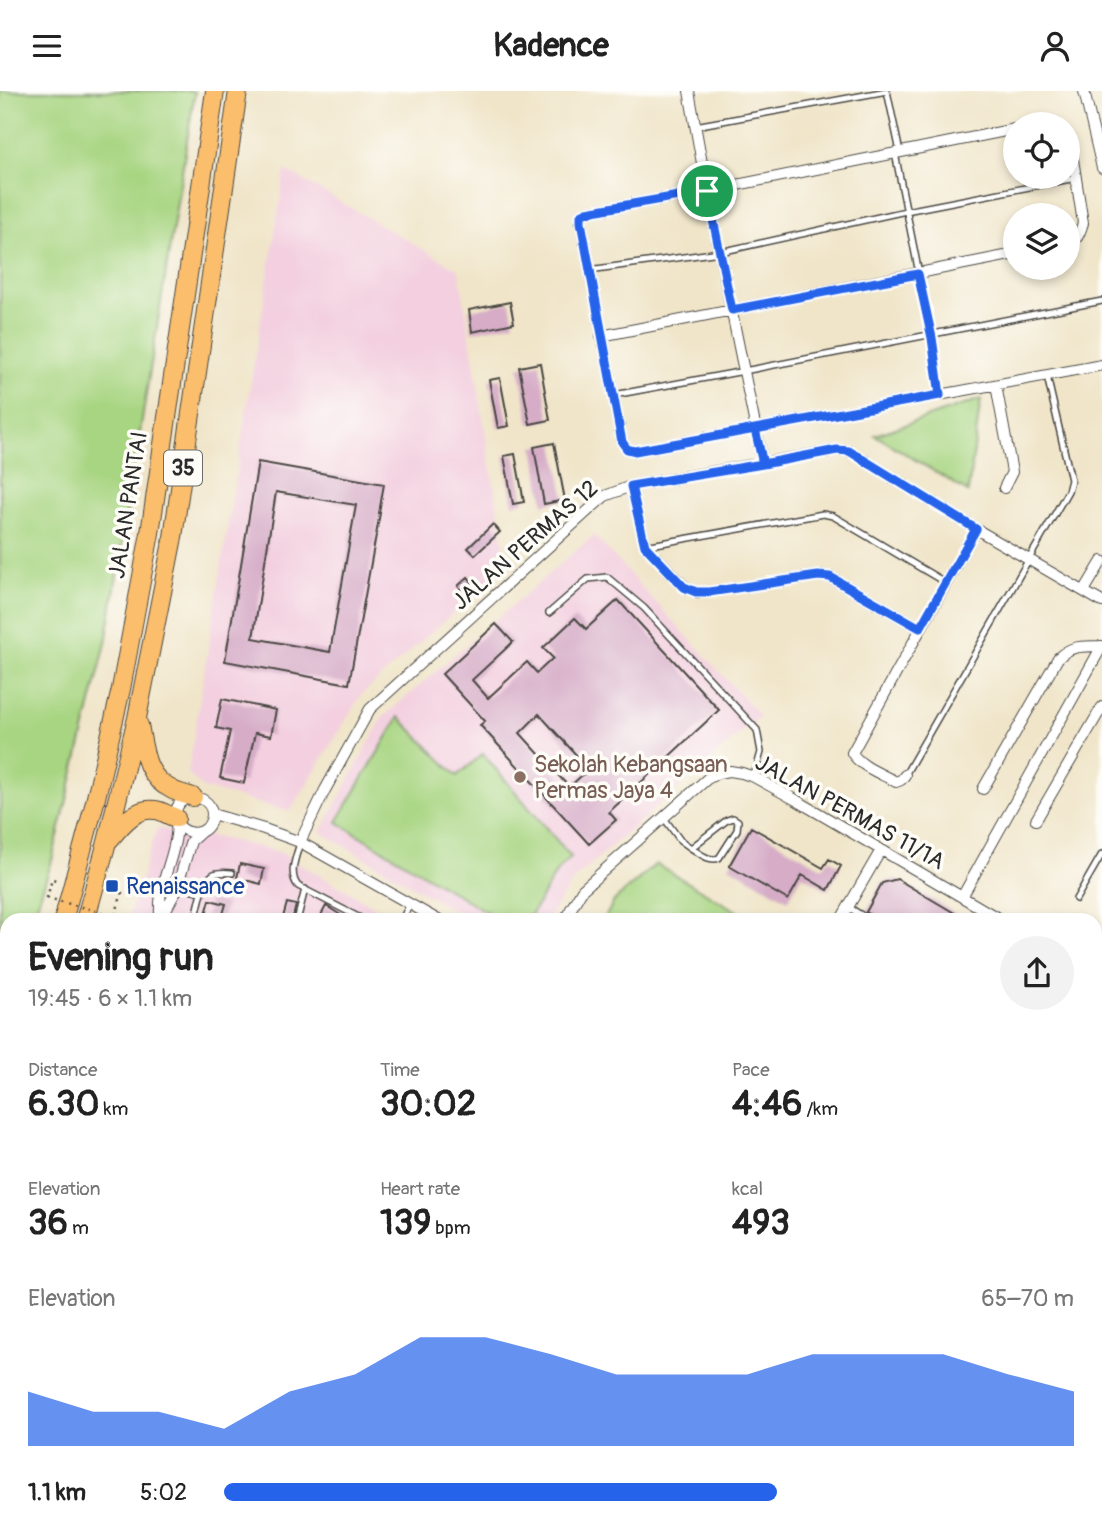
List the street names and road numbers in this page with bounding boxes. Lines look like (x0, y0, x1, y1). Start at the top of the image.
street label: JALAN PANTAI (102, 429, 154, 581)
road number: 35 (164, 451, 202, 485)
street label: JALAN PERMAS 12 (446, 474, 604, 616)
street label: JALAN PERMAS 11/1A (750, 748, 950, 876)

